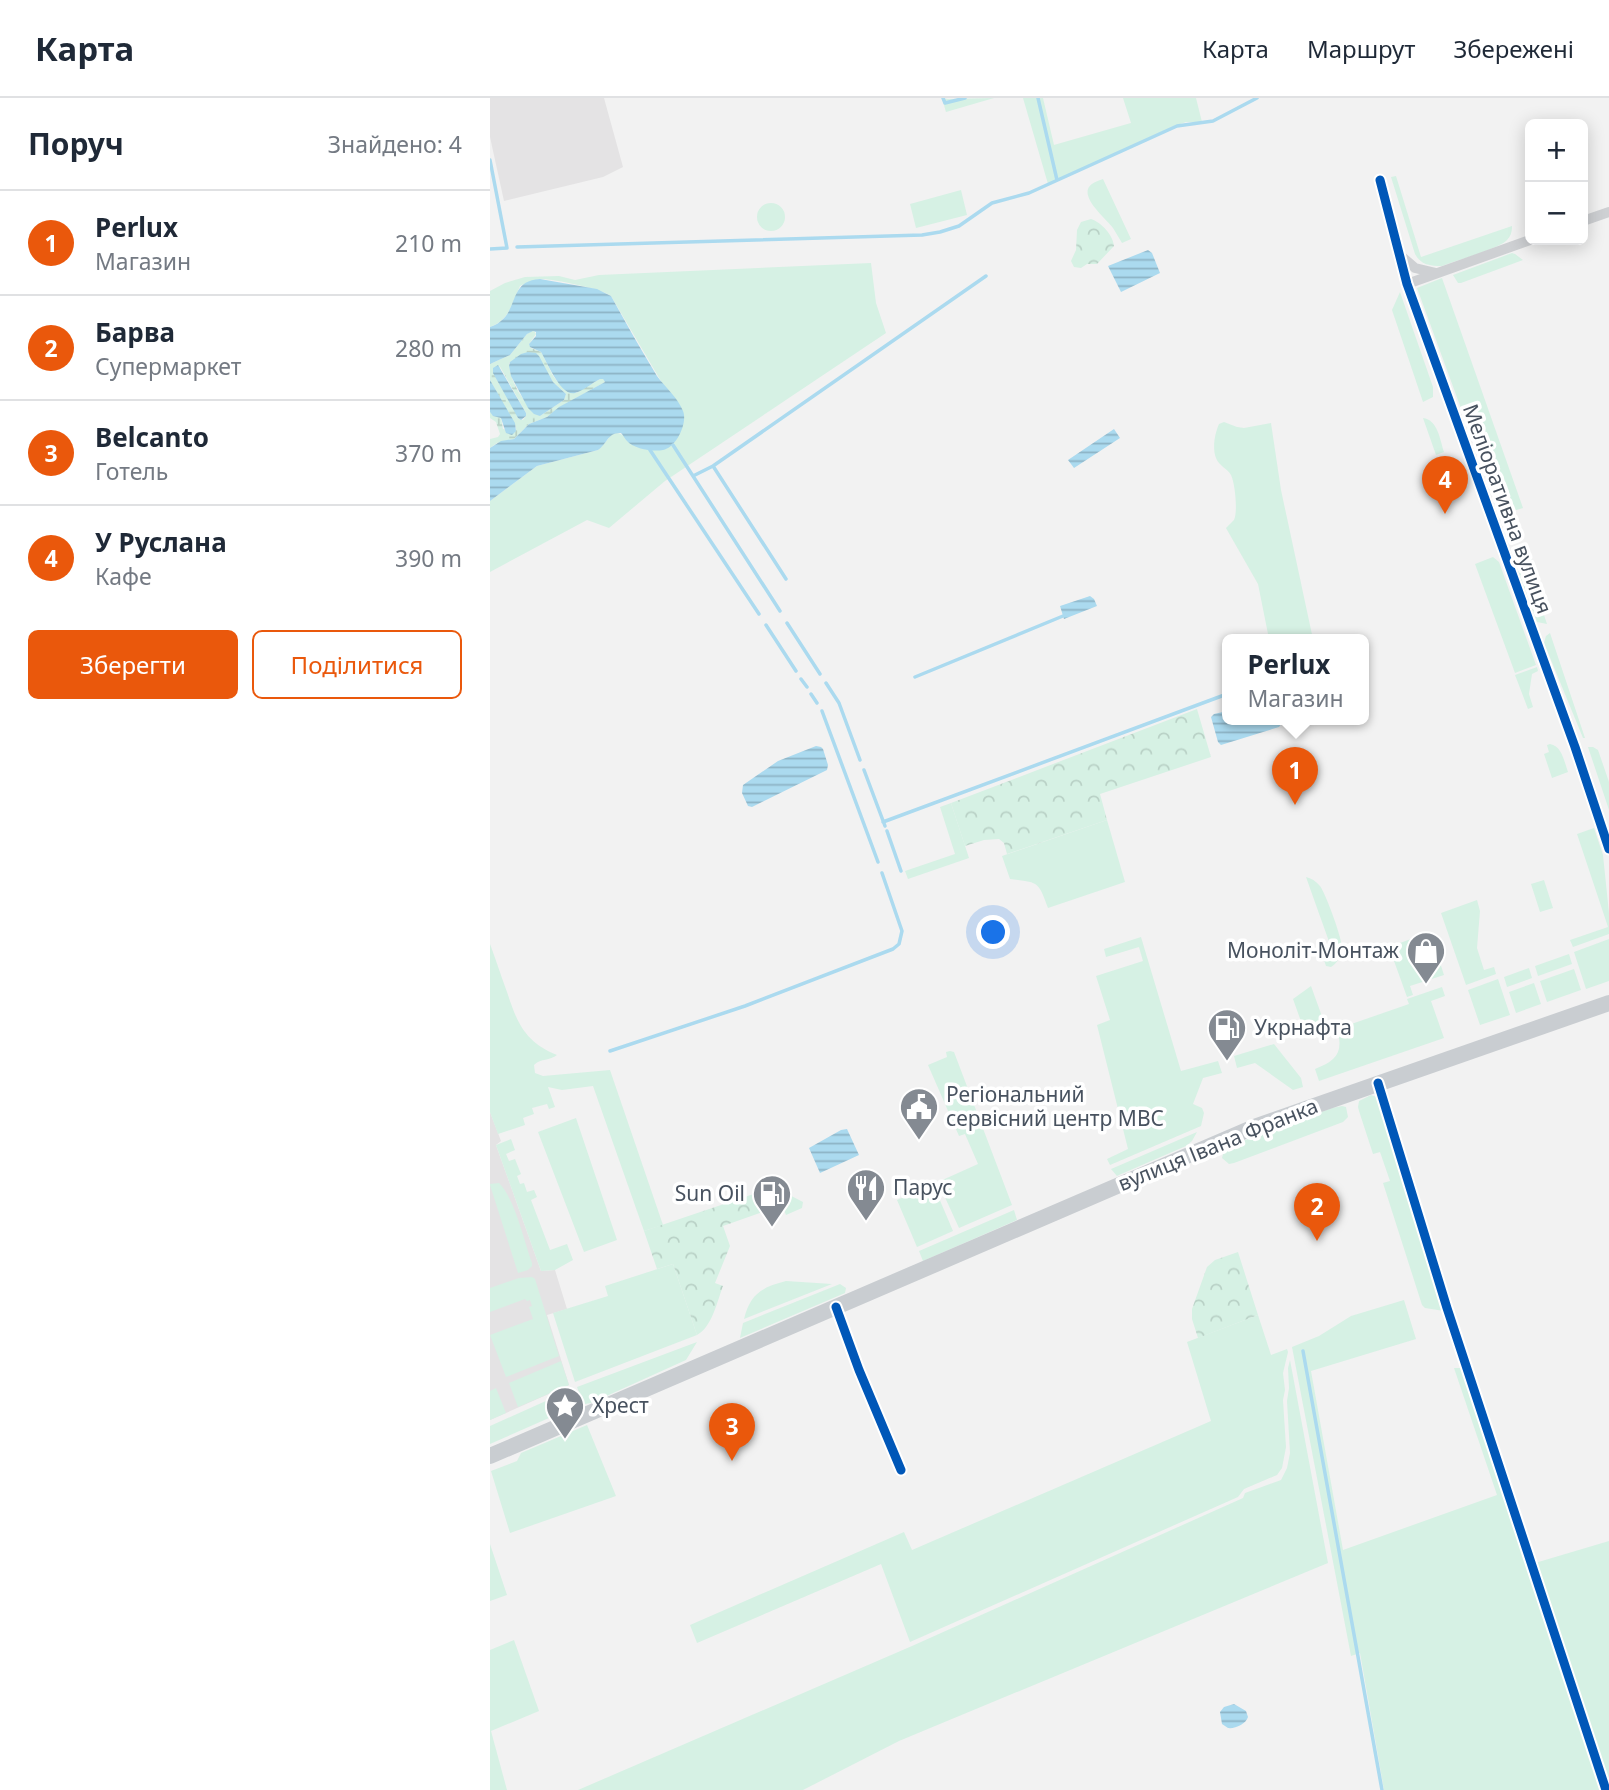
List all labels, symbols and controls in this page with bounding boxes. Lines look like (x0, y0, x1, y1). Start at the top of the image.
text: Карта (35, 26, 134, 71)
text: Карта (1202, 32, 1269, 65)
text: Маршрут (1307, 32, 1415, 65)
text: Збережені (1453, 32, 1574, 65)
map controls (1525, 119, 1588, 245)
button: + (1525, 119, 1588, 182)
text: Поруч (28, 123, 124, 164)
text: Знайдено: 4 (328, 128, 462, 160)
button: − (1525, 182, 1588, 245)
text: Perlux (95, 209, 178, 245)
text: 1 (44, 227, 58, 259)
text: 210 m (395, 227, 462, 259)
text: Магазин (95, 245, 191, 277)
text: Барва (95, 314, 175, 350)
text: 2 (44, 332, 58, 364)
text: 280 m (395, 332, 462, 364)
text: Супермаркет (95, 350, 241, 382)
street label: Меліоративна вулиця (1457, 400, 1559, 617)
text: Belcanto (95, 419, 209, 455)
text: 3 (44, 437, 58, 469)
text: 370 m (395, 437, 462, 469)
text: Готель (95, 455, 168, 487)
pin: 4 (1422, 456, 1468, 514)
text: У Руслана (95, 524, 227, 560)
text: 4 (44, 542, 58, 574)
text: 390 m (395, 542, 462, 574)
text: Кафе (95, 560, 152, 592)
button: Зберегти (28, 630, 238, 699)
button: Поділитися (252, 630, 462, 699)
popup (1222, 634, 1369, 725)
text: Perlux (1247, 646, 1330, 682)
text: Магазин (1247, 682, 1344, 714)
pin: 1 (1272, 747, 1318, 805)
your location (976, 915, 1010, 949)
shop icon: Моноліт-Монтаж (1405, 930, 1447, 985)
place label: Моноліт-Монтаж (1227, 936, 1399, 964)
fuel station icon: Укрнафта (1206, 1007, 1248, 1062)
place label: Укрнафта (1254, 1013, 1352, 1041)
place label: Регіональний сервісний центр МВС (946, 1080, 1164, 1132)
public building icon: Регіональний сервісний центр МВС (898, 1086, 940, 1141)
street label: вулиця Івана Франка (1113, 1091, 1322, 1197)
restaurant icon: Парус (845, 1167, 887, 1222)
fuel station icon: Sun Oil (751, 1173, 793, 1228)
place label: Парус (893, 1173, 953, 1201)
place label: Sun Oil (675, 1179, 745, 1207)
pin: 2 (1294, 1183, 1340, 1241)
place icon: Хрест (544, 1385, 586, 1440)
place label: Хрест (592, 1391, 649, 1419)
pin: 3 (709, 1403, 755, 1461)

